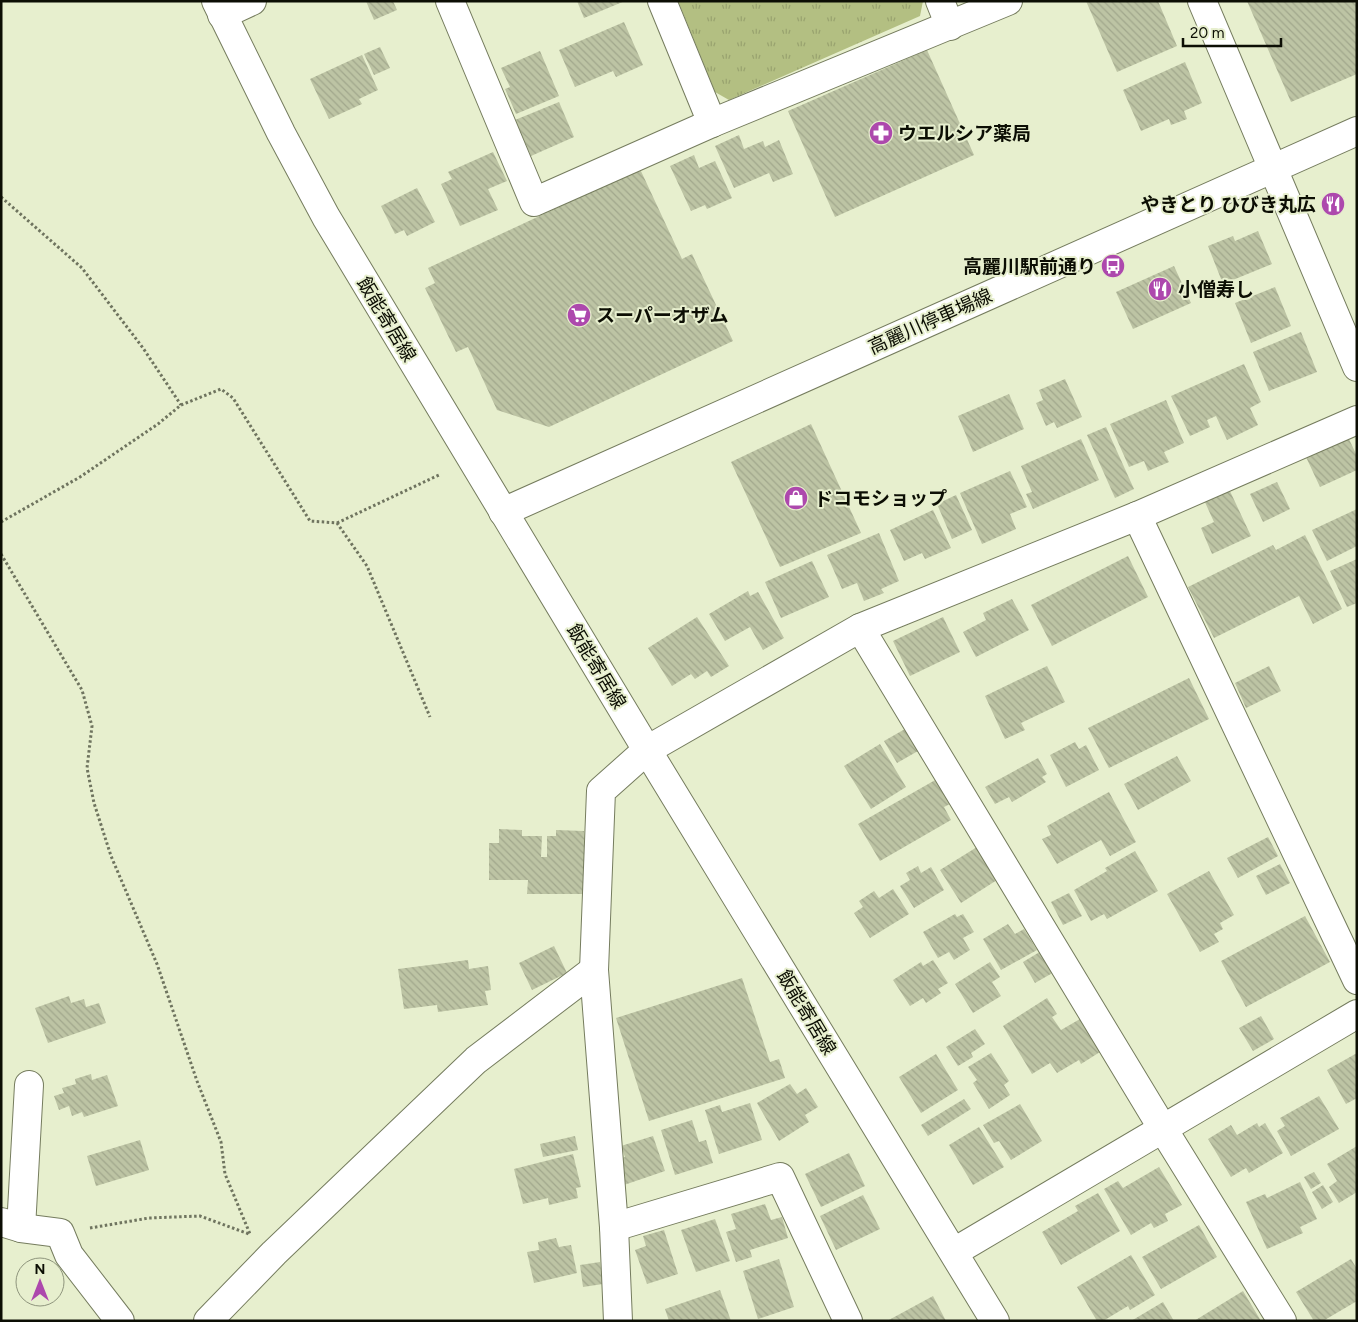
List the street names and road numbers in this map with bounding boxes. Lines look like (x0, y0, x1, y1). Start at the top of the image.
street label: 飯能寄居線 (352, 273, 421, 366)
street label: 高麗川停車場線 (865, 284, 996, 359)
street label: 飯能寄居線 (562, 620, 631, 713)
street label: 飯能寄居線 (772, 966, 841, 1059)

